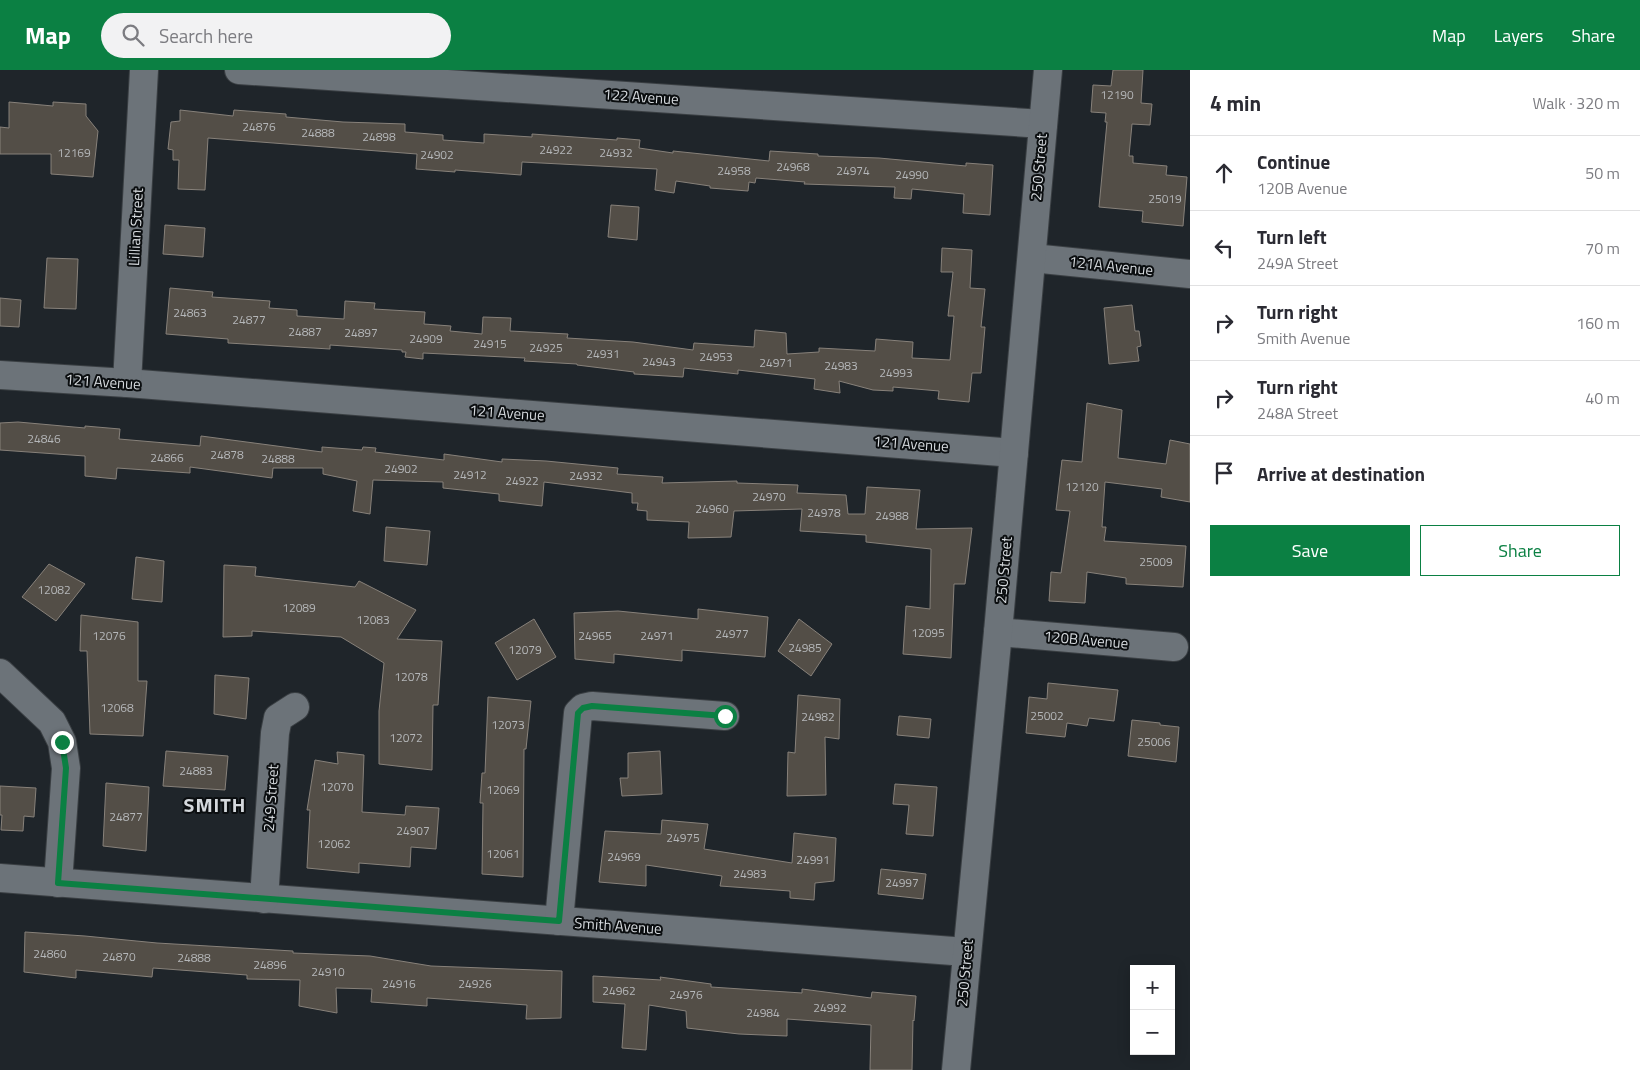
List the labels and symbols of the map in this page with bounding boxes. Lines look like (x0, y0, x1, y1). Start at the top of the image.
street label: 122 Avenue (603, 82, 679, 111)
house number: 12190 (1100, 85, 1134, 104)
house number: 24876 (242, 117, 276, 136)
house number: 24888 (301, 123, 335, 142)
house number: 24898 (362, 127, 396, 146)
street label: 250 Street (1024, 132, 1053, 201)
house number: 24922 (539, 140, 573, 159)
house number: 12169 (57, 143, 91, 162)
house number: 24932 (599, 143, 633, 162)
house number: 24902 (420, 145, 454, 164)
house number: 24968 (776, 157, 810, 176)
house number: 24958 (717, 161, 751, 180)
house number: 24974 (836, 161, 870, 180)
house number: 24990 (895, 165, 929, 184)
street label: Lillian Street (122, 187, 149, 267)
house number: 25019 (1148, 189, 1182, 208)
street label: 121A Avenue (1068, 250, 1154, 281)
house number: 24863 (173, 303, 207, 322)
house number: 24877 (232, 310, 266, 329)
house number: 24887 (288, 322, 322, 341)
house number: 24897 (344, 323, 378, 342)
house number: 24909 (409, 329, 443, 348)
house number: 24915 (473, 334, 507, 353)
house number: 24925 (529, 338, 563, 357)
house number: 24931 (586, 344, 620, 363)
house number: 24953 (699, 347, 733, 366)
house number: 24943 (642, 352, 676, 371)
house number: 24971 (759, 353, 793, 372)
house number: 24983 (824, 356, 858, 375)
house number: 24993 (879, 363, 913, 382)
street label: 121 Avenue (65, 367, 141, 396)
street label: 121 Avenue (469, 398, 545, 427)
house number: 24846 (27, 429, 61, 448)
street label: 121 Avenue (873, 429, 949, 458)
house number: 24878 (210, 445, 244, 464)
house number: 24866 (150, 448, 184, 467)
house number: 24888 (261, 449, 295, 468)
house number: 24902 (384, 459, 418, 478)
house number: 24912 (453, 465, 487, 484)
house number: 24932 (569, 466, 603, 485)
house number: 24922 (505, 471, 539, 490)
house number: 12120 (1065, 477, 1099, 496)
house number: 24970 (752, 487, 786, 506)
house number: 24960 (695, 499, 729, 518)
house number: 24978 (807, 503, 841, 522)
house number: 24988 (875, 506, 909, 525)
street label: 250 Street (989, 535, 1018, 604)
house number: 25009 (1139, 552, 1173, 571)
house number: 12082 (37, 580, 71, 599)
house number: 12089 (282, 598, 316, 617)
house number: 12083 (356, 610, 390, 629)
house number: 12095 (911, 623, 945, 642)
house number: 24977 (715, 624, 749, 643)
street label: 120B Avenue (1043, 624, 1129, 655)
house number: 12076 (92, 626, 126, 645)
house number: 24965 (578, 626, 612, 645)
house number: 24971 (640, 626, 674, 645)
house number: 24985 (788, 638, 822, 657)
house number: 12079 (508, 640, 542, 659)
house number: 12078 (394, 667, 428, 686)
house number: 12068 (100, 698, 134, 717)
route start (714, 705, 737, 728)
house number: 25002 (1030, 706, 1064, 725)
house number: 24982 (801, 707, 835, 726)
house number: 12073 (491, 715, 525, 734)
house number: 12072 (389, 728, 423, 747)
route end (51, 731, 74, 754)
house number: 25006 (1137, 732, 1171, 751)
house number: 24883 (179, 761, 213, 780)
street label: 249 Street (257, 763, 284, 832)
house number: 12070 (320, 777, 354, 796)
house number: 12069 (486, 780, 520, 799)
district label: SMITH (184, 789, 246, 820)
house number: 24877 (109, 807, 143, 826)
house number: 24907 (396, 821, 430, 840)
house number: 24975 (666, 828, 700, 847)
house number: 12062 (317, 834, 351, 853)
house number: 12061 (486, 844, 520, 863)
house number: 24969 (607, 847, 641, 866)
house number: 24991 (796, 850, 830, 869)
house number: 24983 (733, 864, 767, 883)
house number: 24997 (885, 873, 919, 892)
street label: Smith Avenue (574, 911, 662, 940)
street label: 250 Street (950, 938, 979, 1007)
house number: 24860 (33, 944, 67, 963)
house number: 24870 (102, 947, 136, 966)
house number: 24888 (177, 948, 211, 967)
house number: 24896 (253, 955, 287, 974)
house number: 24910 (311, 962, 345, 981)
house number: 24916 (382, 974, 416, 993)
house number: 24926 (458, 974, 492, 993)
house number: 24962 (602, 981, 636, 1000)
house number: 24976 (669, 985, 703, 1004)
house number: 24992 (813, 998, 847, 1017)
house number: 24984 (746, 1003, 780, 1022)

